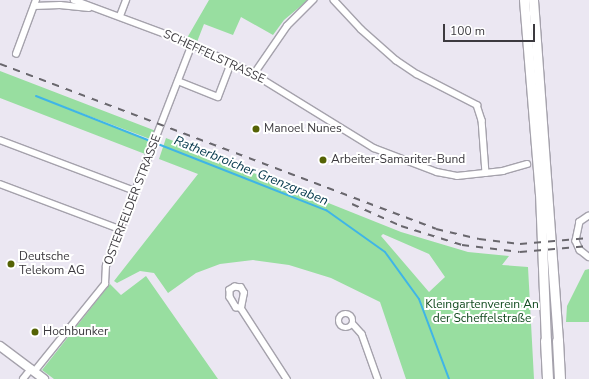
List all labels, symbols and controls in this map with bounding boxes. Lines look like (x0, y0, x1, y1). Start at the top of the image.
scale bar (445, 16, 537, 42)
text: 100 m (450, 23, 485, 39)
street label: SCHEFFELSTRASSE (161, 27, 267, 87)
place label: Manoel Nunes (264, 122, 342, 136)
marker: Manoel Nunes (251, 124, 261, 134)
street label: OSTERFELDER STRASSE (101, 133, 165, 267)
water label: Ratherbroicher Grenzgraben (172, 133, 330, 209)
place label: Arbeiter-Samariter-Bund (331, 153, 465, 167)
marker: Arbeiter-Samariter-Bund (318, 155, 328, 165)
place label: Deutsche Telekom AG (19, 250, 85, 278)
marker: Deutsche Telekom AG (6, 259, 16, 269)
park label: Kleingartenverein An der Scheffelstraße (425, 298, 539, 326)
place label: Hochbunker (43, 325, 108, 339)
marker: Hochbunker (30, 327, 40, 337)

